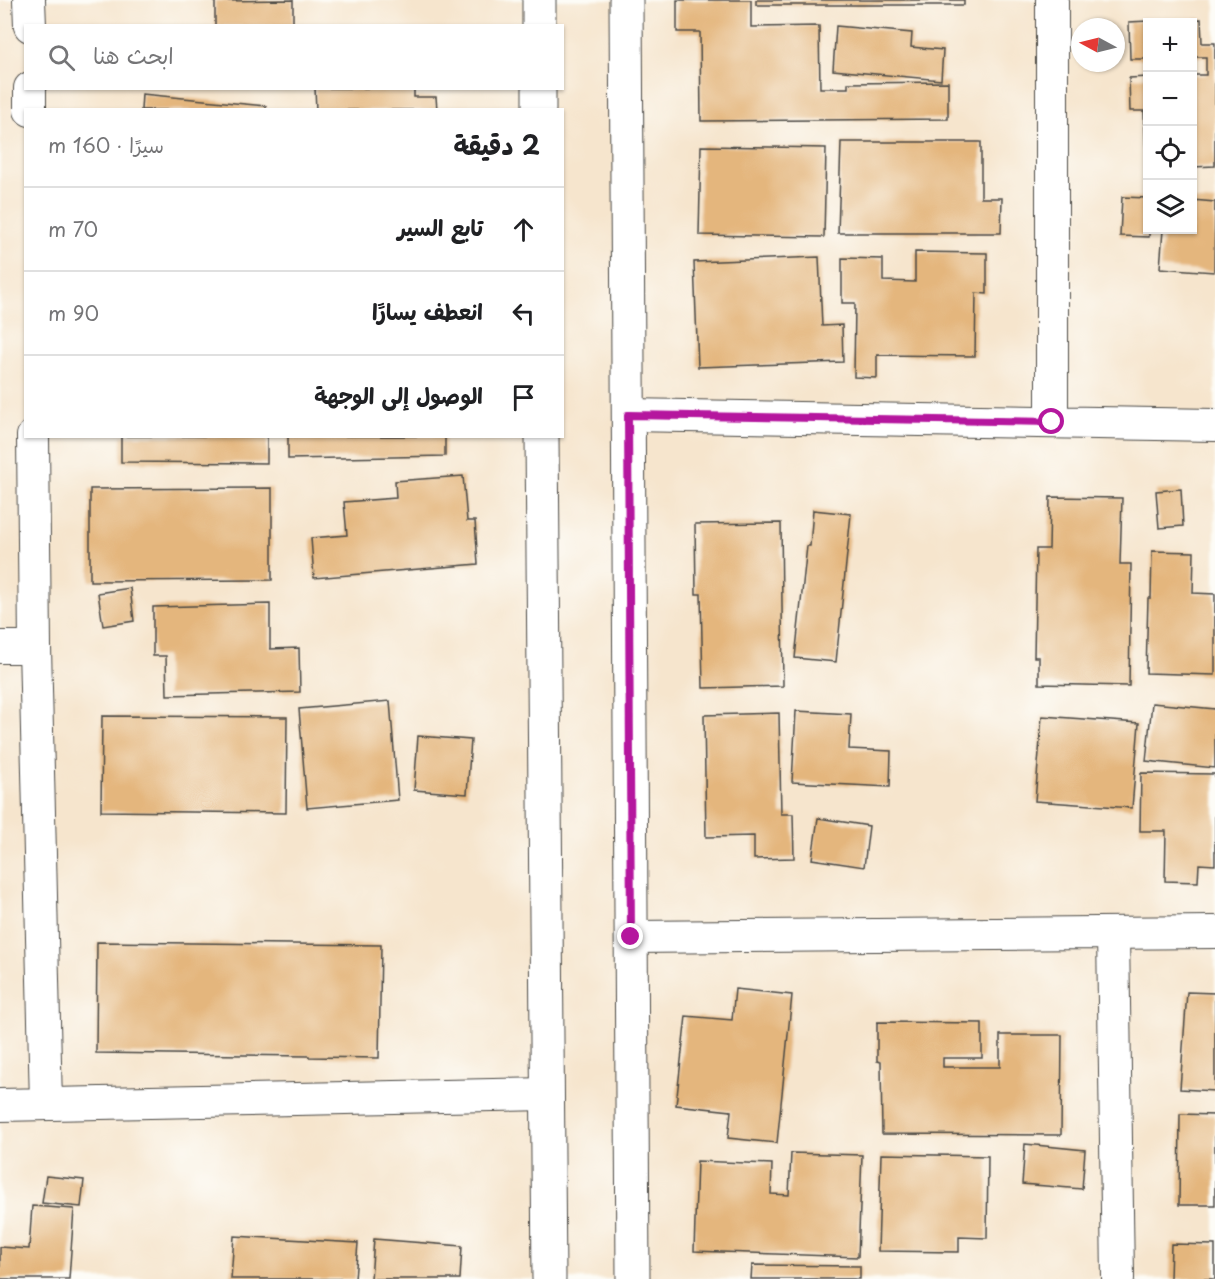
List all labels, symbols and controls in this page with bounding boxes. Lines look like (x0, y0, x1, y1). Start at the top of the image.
north arrow (1071, 18, 1125, 72)
map controls (1143, 18, 1197, 234)
button: + (1143, 18, 1197, 72)
search box (24, 24, 564, 90)
text: ابحث هنا (93, 38, 174, 71)
icon: search (45, 41, 78, 74)
button: − (1143, 72, 1197, 126)
text: 2 دقيقة (453, 125, 540, 164)
button: locate (1143, 126, 1197, 180)
text: سيرًا · 160 m (48, 130, 164, 160)
button: layers (1143, 180, 1197, 234)
text: تابع السير (398, 210, 483, 243)
icon: ahead (507, 213, 540, 246)
text: 70 m (48, 214, 98, 244)
text: انعطف يسارًا (372, 294, 483, 327)
icon: left (507, 297, 540, 330)
text: 90 m (48, 298, 99, 328)
text: الوصول إلى الوجهة (314, 378, 483, 411)
icon: arrive (507, 381, 540, 414)
route start (1038, 408, 1064, 434)
route end (617, 923, 643, 949)

